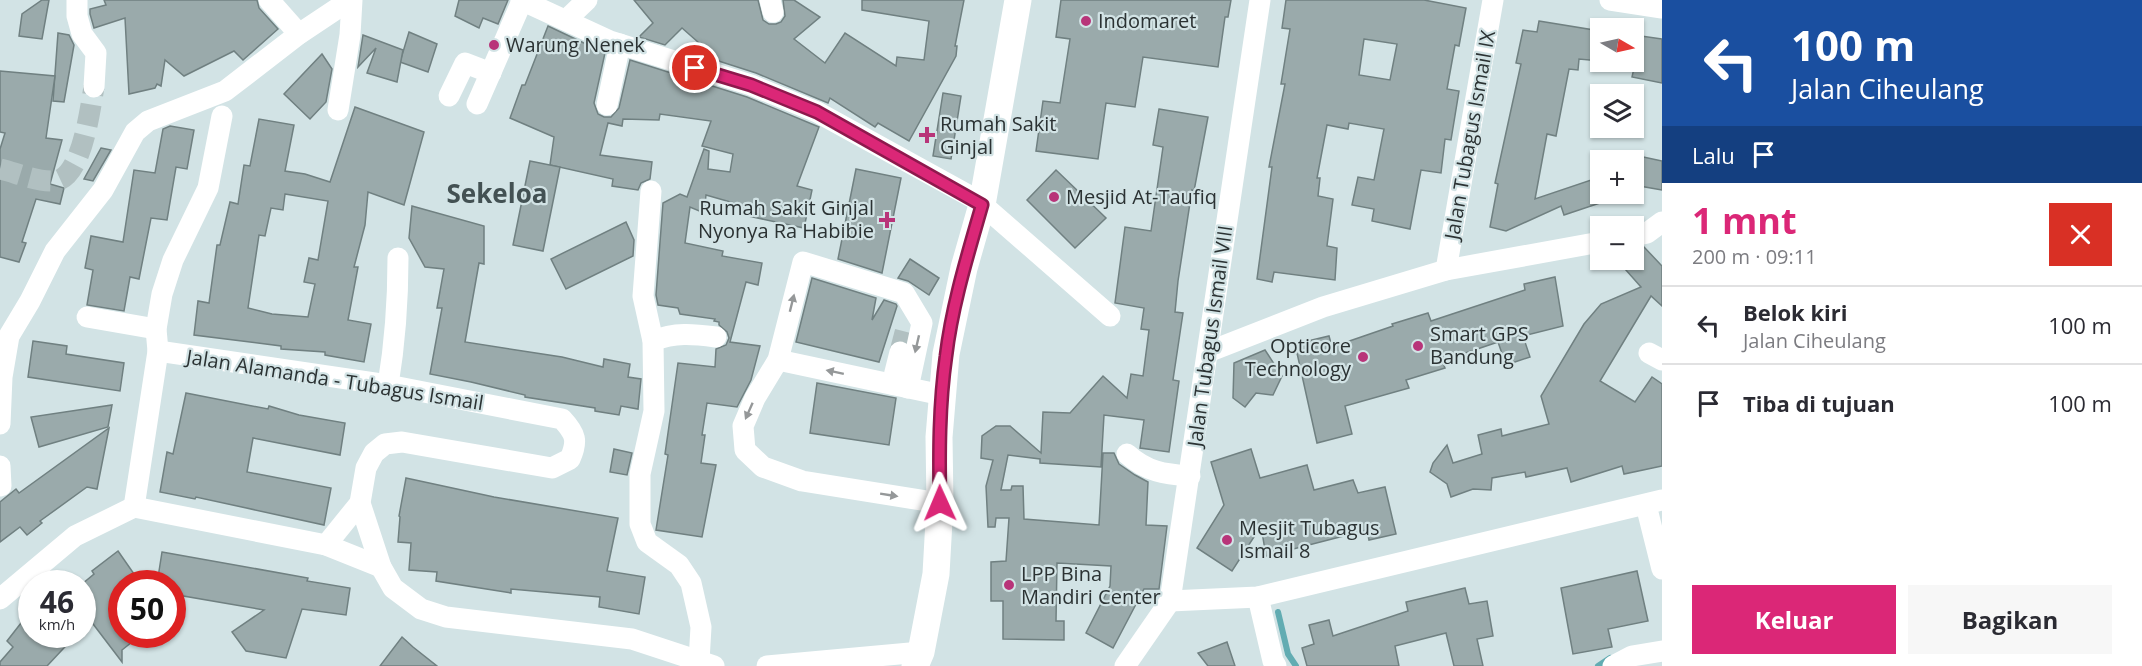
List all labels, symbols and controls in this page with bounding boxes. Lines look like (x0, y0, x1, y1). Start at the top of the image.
place label: Indomaret (1098, 7, 1196, 34)
marker: Indomaret (1079, 14, 1093, 28)
text: 100 m (1791, 16, 1915, 73)
north arrow (1590, 18, 1644, 72)
map controls (1590, 18, 1644, 270)
icon: left (1692, 24, 1770, 102)
street label: Jalan Tubagus Ismail IX (1437, 28, 1501, 244)
place label: Warung Nenek (506, 31, 645, 58)
marker: Warung Nenek (487, 38, 501, 52)
pin (669, 42, 720, 93)
icon: arrive (678, 51, 711, 84)
text: Jalan Ciheulang (1791, 70, 1984, 107)
button: layers (1590, 84, 1644, 138)
place label: Rumah Sakit Ginjal (940, 110, 1056, 160)
marker: Rumah Sakit Ginjal (918, 126, 936, 144)
icon: arrive (1747, 138, 1780, 171)
text: Lalu (1692, 140, 1735, 170)
button: + (1590, 150, 1644, 204)
district label: Sekeloa (447, 175, 547, 211)
place label: Mesjid At-Taufiq (1066, 183, 1217, 210)
marker: Mesjid At-Taufiq (1047, 190, 1061, 204)
place label: Rumah Sakit Ginjal Nyonya Ra Habibie (698, 194, 874, 244)
text: 1 mnt (1692, 196, 1797, 245)
button: close (2049, 203, 2112, 266)
marker: Rumah Sakit Ginjal Nyonya Ra Habibie (878, 211, 896, 229)
button: − (1590, 216, 1644, 270)
street label: Jalan Tubagus Ismail VIII (1180, 223, 1238, 450)
text: 200 m · 09:11 (1692, 243, 1817, 270)
one-way arrow (787, 294, 797, 312)
text: Belok kiri (1743, 297, 1848, 327)
icon: left (1692, 309, 1725, 342)
text: 100 m (2048, 310, 2112, 340)
place label: Smart GPS Bandung (1430, 320, 1529, 370)
text: Jalan Ciheulang (1743, 327, 1886, 354)
place label: Opticore Technology (1245, 332, 1352, 382)
one-way arrow (912, 335, 922, 353)
marker: Smart GPS Bandung (1411, 339, 1425, 353)
street label: Jalan Alamanda - Tubagus Ismail (183, 342, 485, 416)
marker: Opticore Technology (1356, 350, 1370, 364)
one-way arrow (825, 367, 844, 376)
icon: arrive (1692, 387, 1725, 420)
text: Tiba di tujuan (1743, 388, 1895, 418)
text: 100 m (2048, 388, 2112, 418)
one-way arrow (744, 402, 754, 420)
position arrow (908, 471, 972, 535)
one-way arrow (880, 491, 899, 500)
place label: Mesjit Tubagus Ismail 8 (1239, 514, 1379, 564)
marker: Mesjit Tubagus Ismail 8 (1220, 533, 1234, 547)
place label: LPP Bina Mandiri Center (1021, 560, 1161, 610)
speed limit sign: 50 (108, 570, 186, 648)
marker: LPP Bina Mandiri Center (1002, 578, 1016, 592)
text: 46 (40, 581, 74, 622)
button: Keluar (1692, 585, 1896, 654)
button: Bagikan (1908, 585, 2112, 654)
text: km/h (39, 614, 75, 634)

